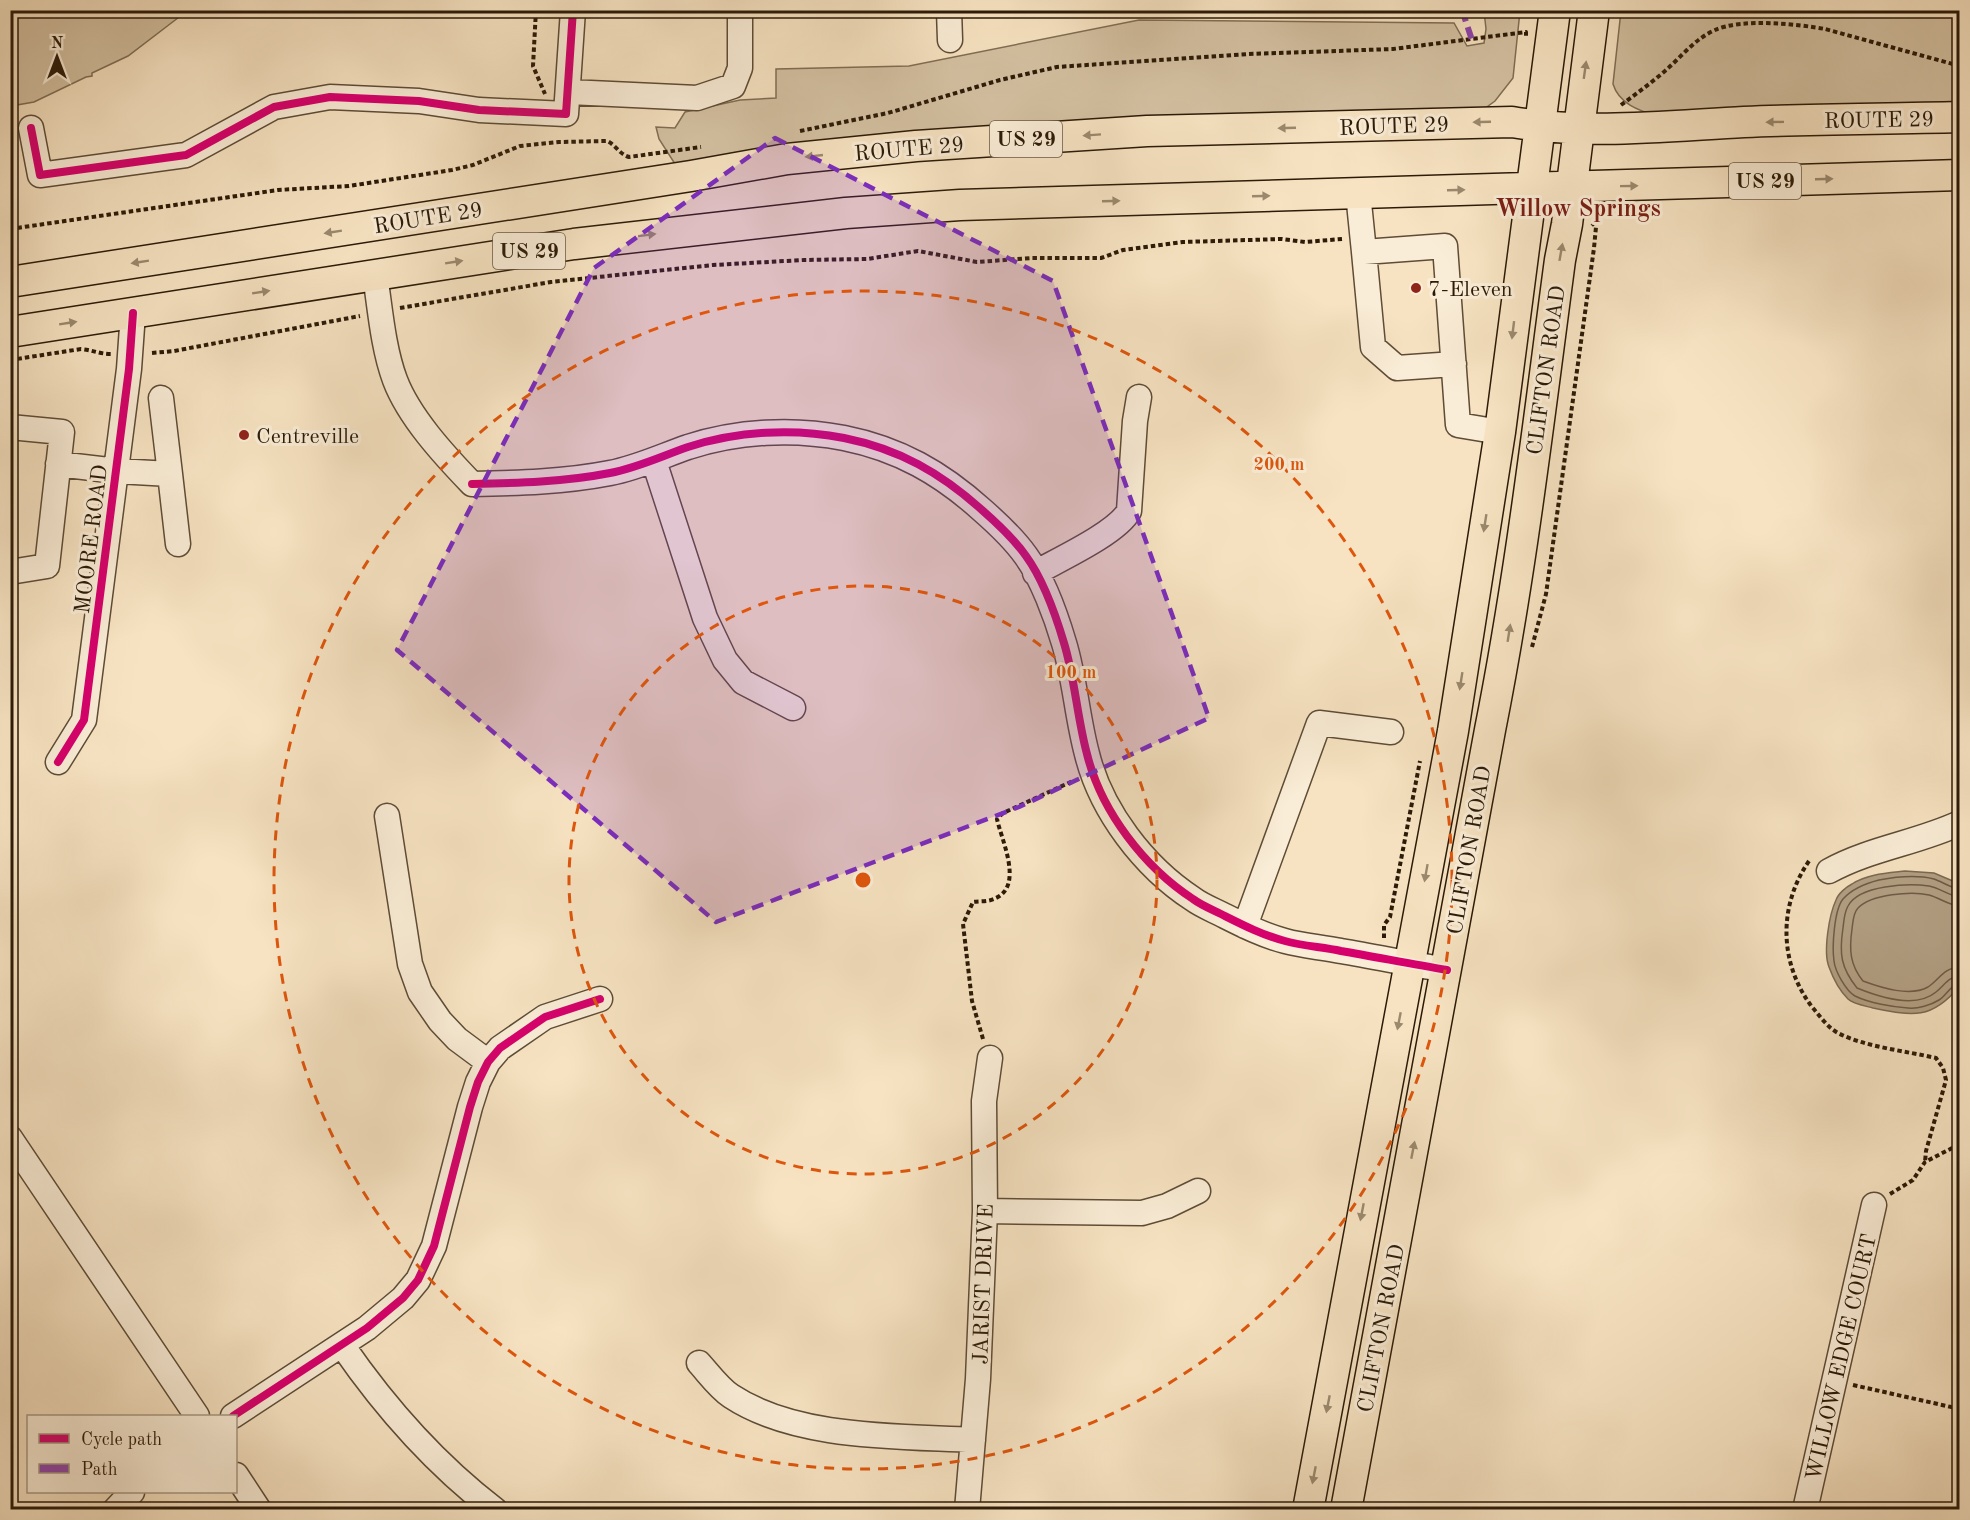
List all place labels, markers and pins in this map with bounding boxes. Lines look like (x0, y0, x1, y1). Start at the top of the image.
place label: 7-Eleven (1428, 279, 1513, 301)
marker: 7-Eleven (1409, 281, 1423, 295)
place label: Centreville (256, 426, 359, 448)
marker: Centreville (237, 428, 251, 442)
centre of rings (853, 870, 873, 890)

